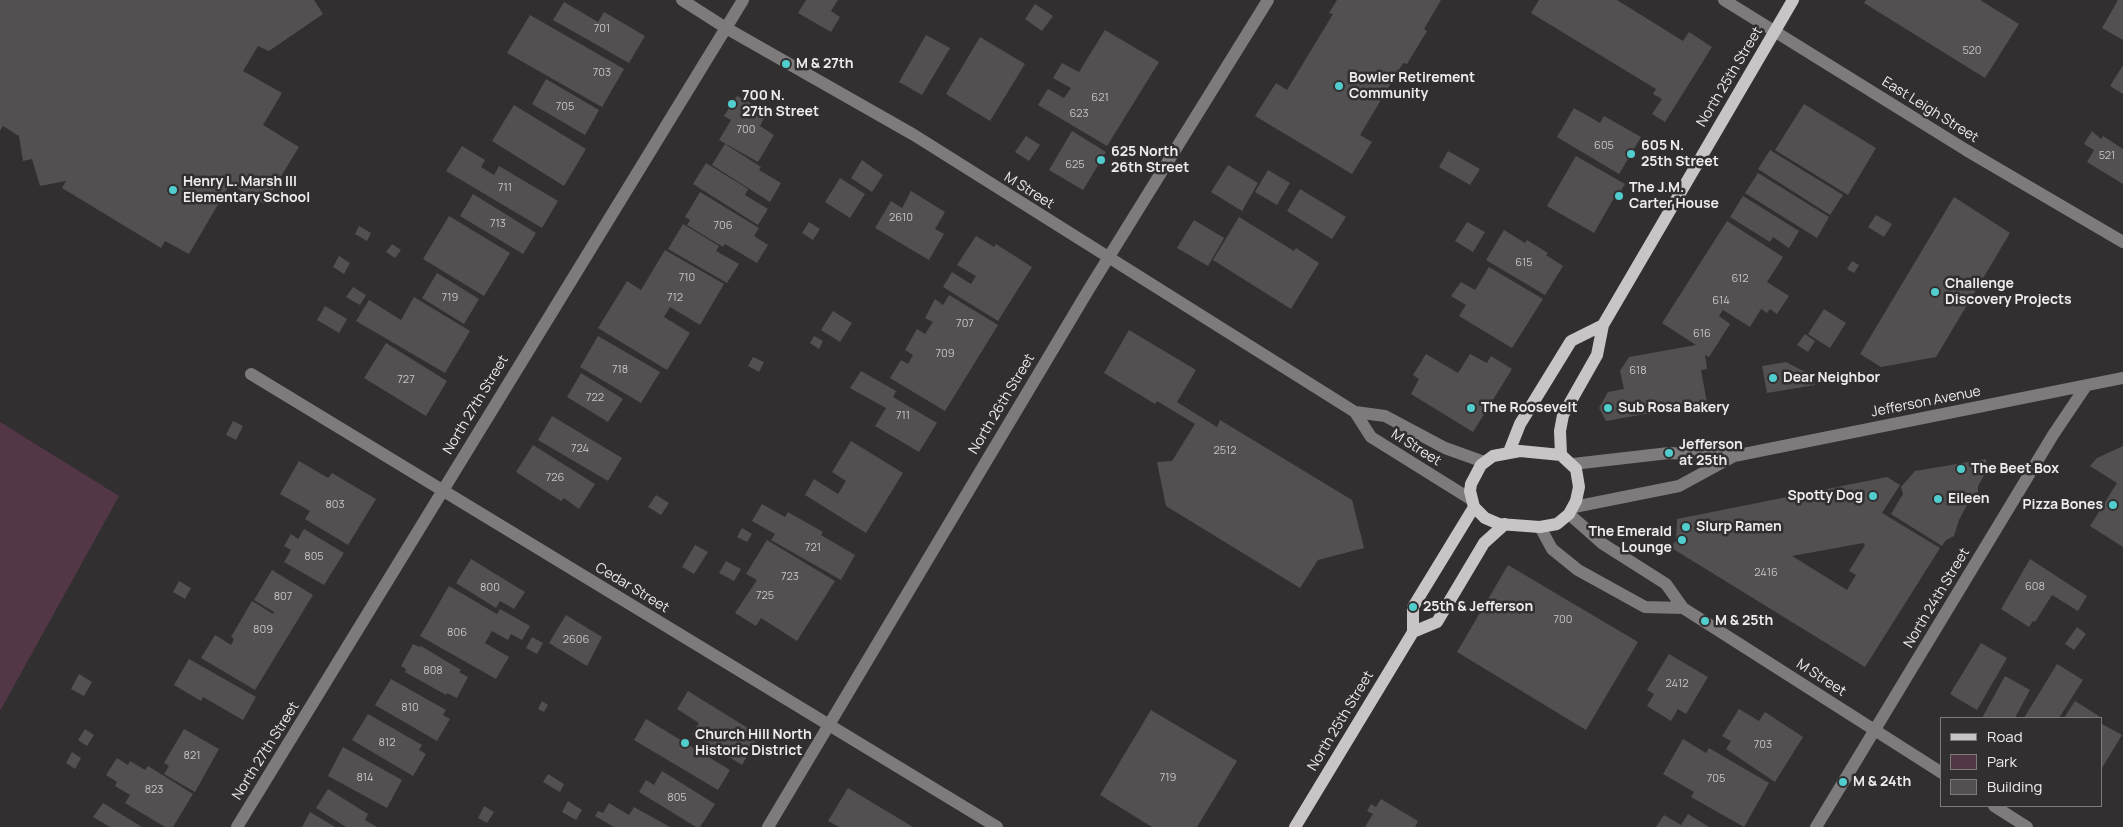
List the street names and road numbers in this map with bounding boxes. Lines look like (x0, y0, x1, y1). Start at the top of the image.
street label: North 25th Street (1694, 24, 1766, 130)
street label: East Leigh Street (1879, 74, 1981, 146)
street label: M Street (1001, 169, 1057, 213)
street label: North 26th Street (965, 351, 1039, 457)
street label: North 27th Street (440, 352, 512, 458)
street label: Jefferson Avenue (1870, 383, 1982, 421)
street label: M Street (1388, 426, 1444, 470)
street label: North 24th Street (1901, 545, 1973, 651)
street label: Cedar Street (592, 559, 672, 617)
street label: M Street (1793, 656, 1849, 700)
street label: North 25th Street (1305, 668, 1377, 774)
street label: North 27th Street (229, 699, 303, 803)

